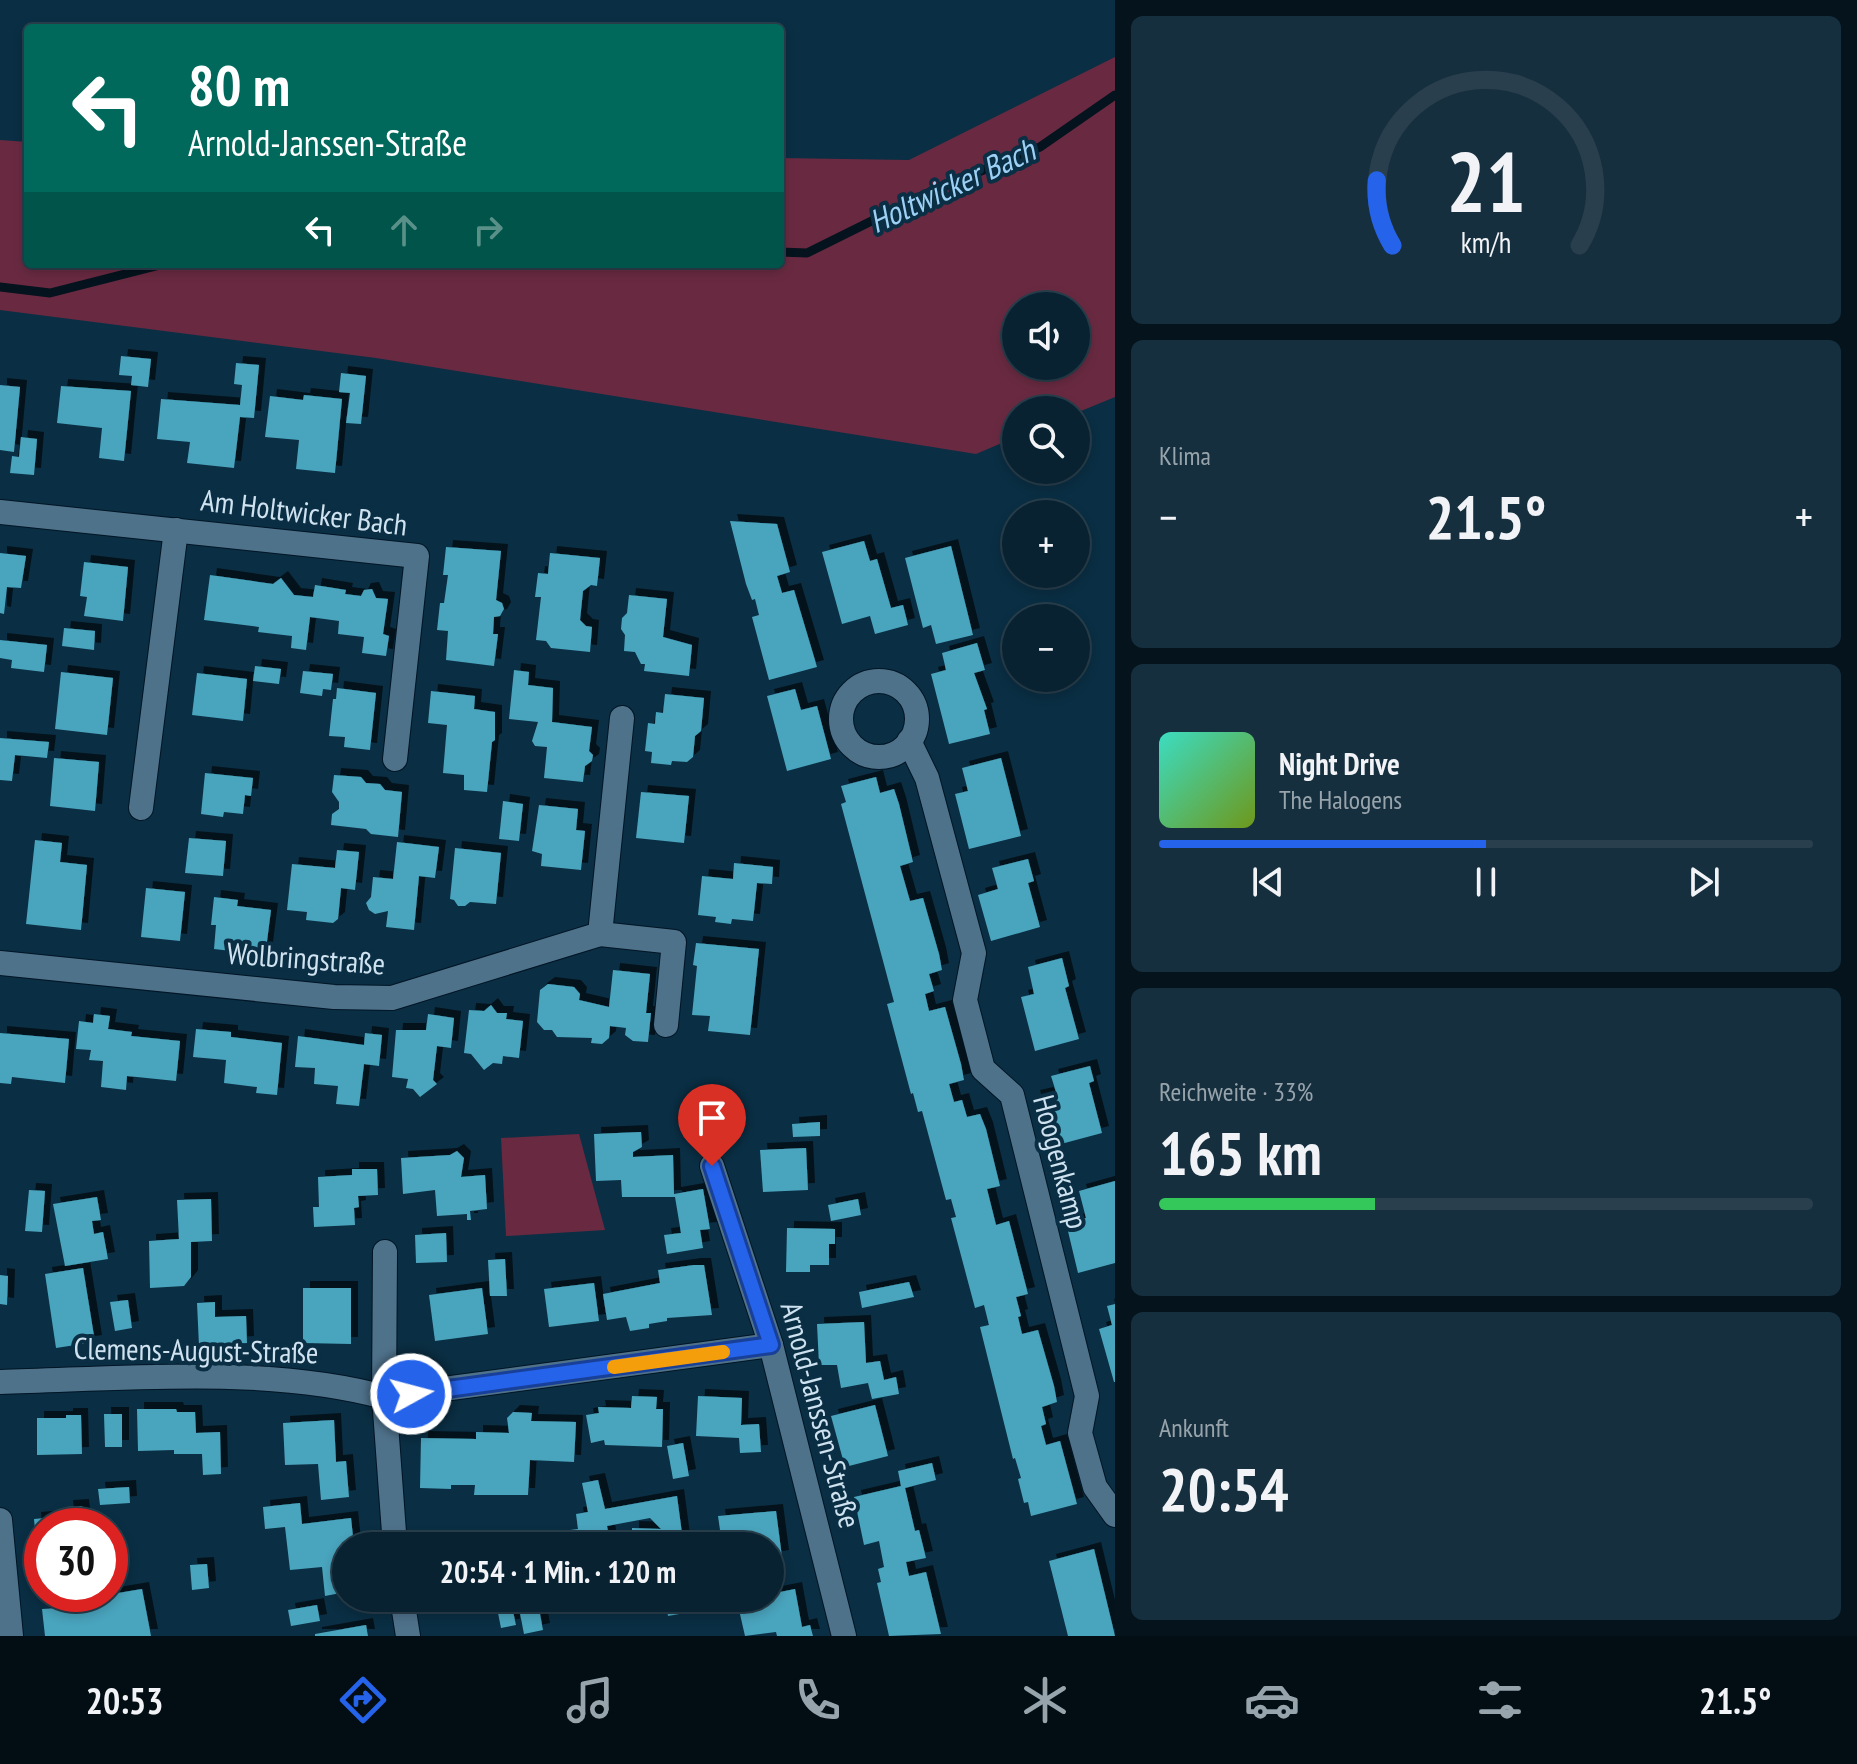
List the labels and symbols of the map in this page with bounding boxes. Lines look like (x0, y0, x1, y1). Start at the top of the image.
water label: Holtwicker Bach (862, 128, 1043, 242)
street label: Am Holtwicker Bach (199, 480, 410, 544)
street label: Wolbringstraße (226, 933, 387, 982)
pin (678, 1084, 746, 1166)
street label: Hoogenkamp (1025, 1091, 1098, 1233)
street label: Arnold-Janssen-Straße (773, 1297, 870, 1532)
street label: Clemens-August-Straße (73, 1328, 319, 1371)
position arrow (369, 1352, 453, 1436)
speed limit sign: 30 (24, 1508, 128, 1612)

